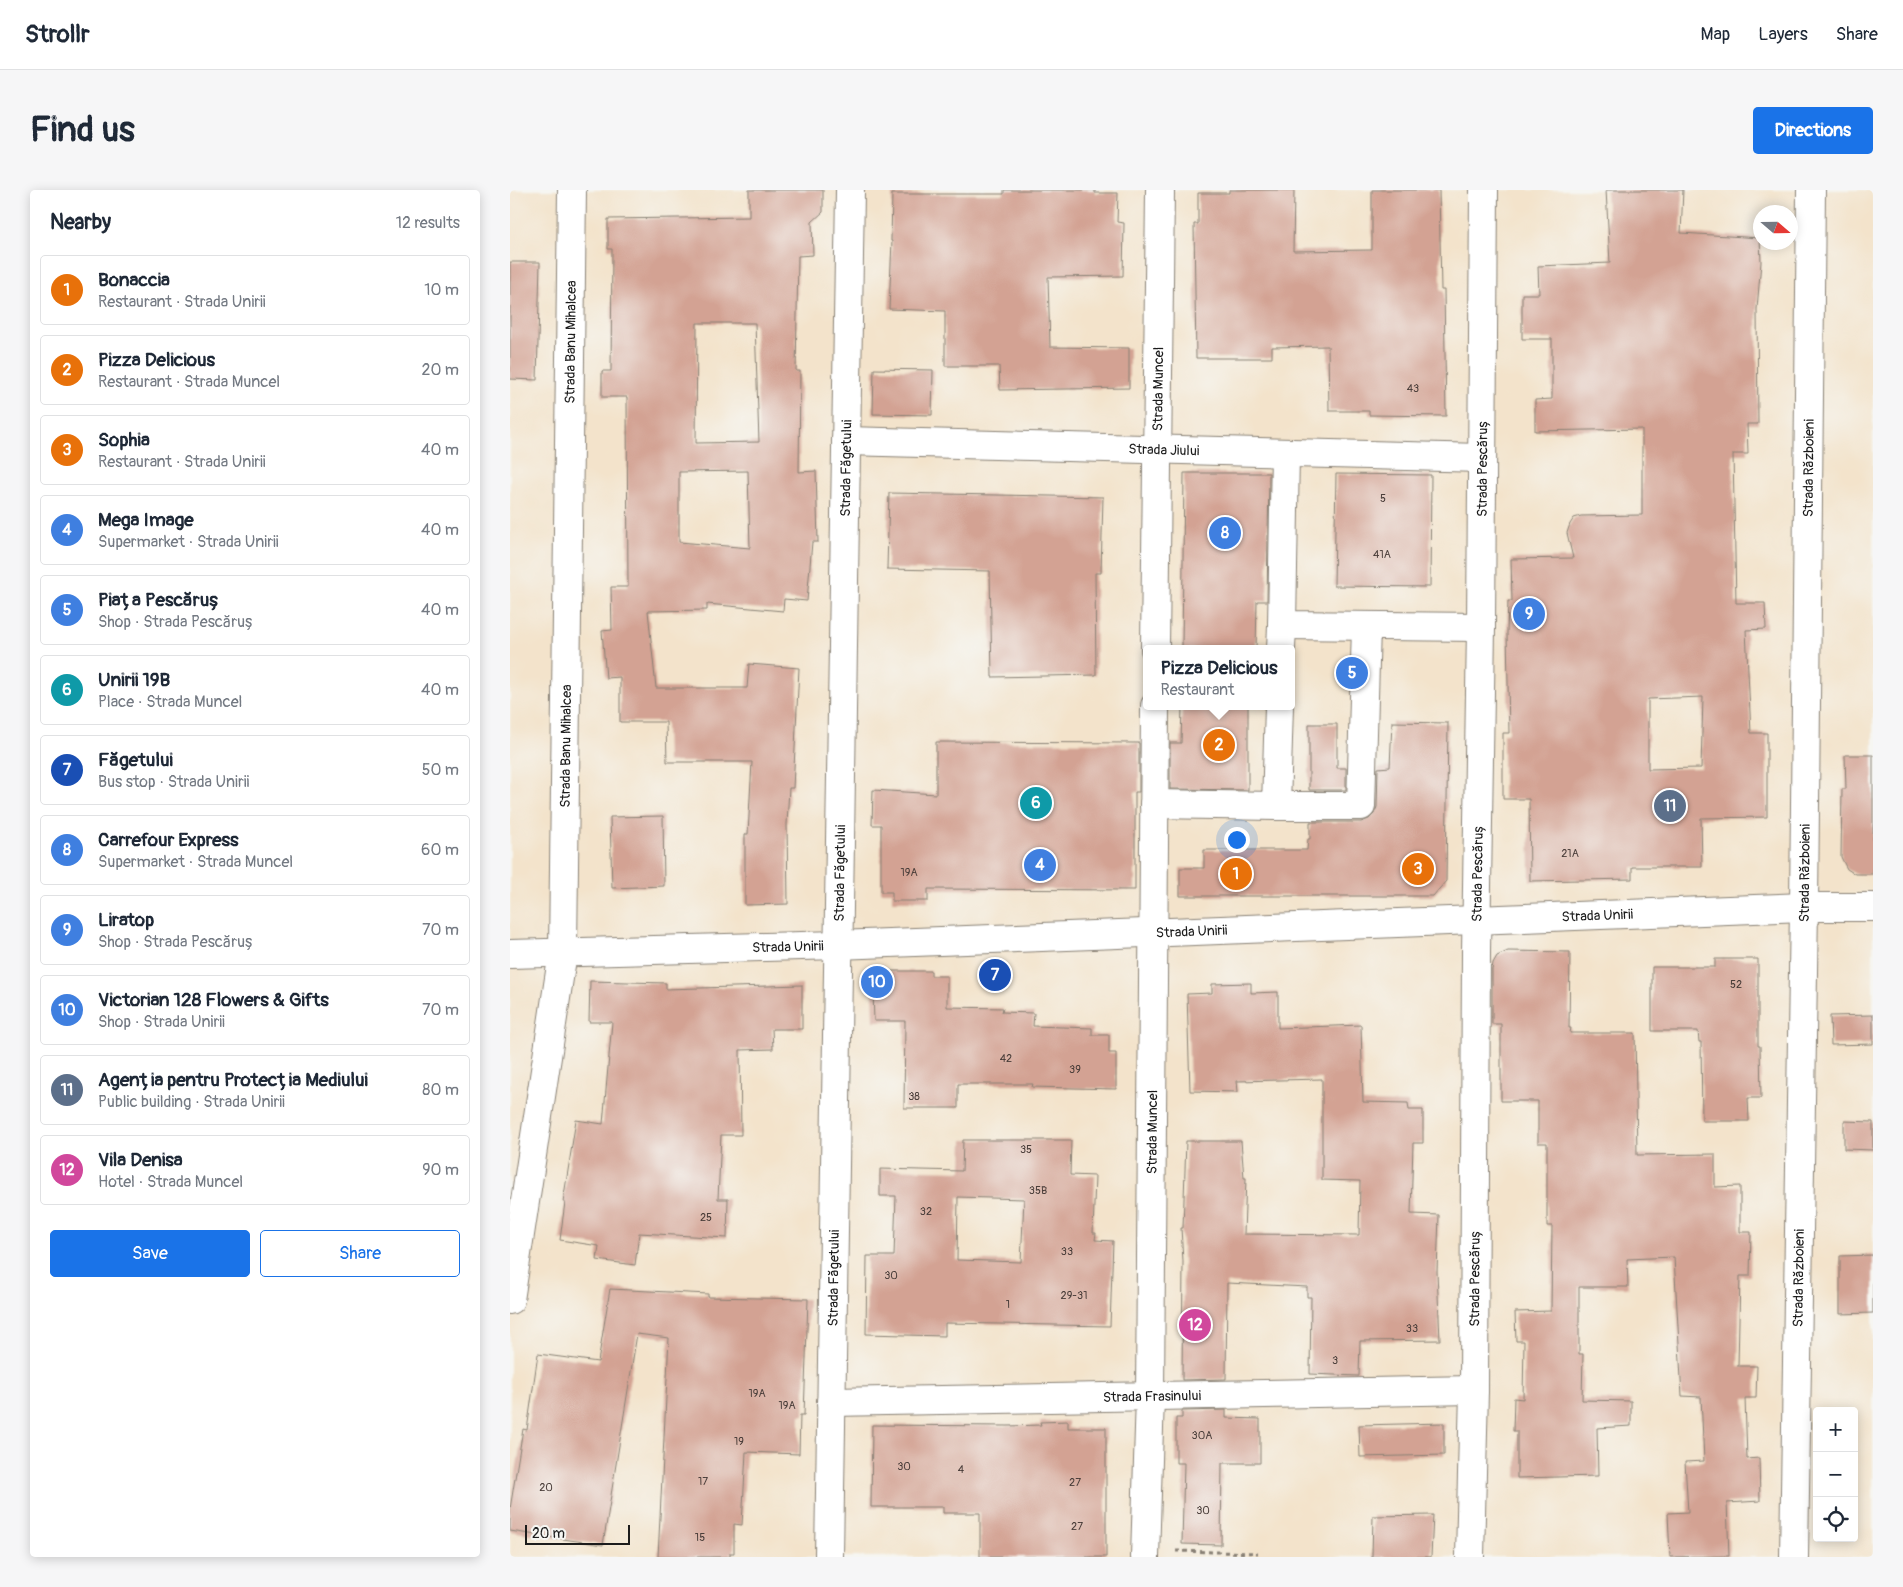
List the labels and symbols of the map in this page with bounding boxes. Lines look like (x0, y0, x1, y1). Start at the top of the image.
north arrow (1753, 205, 1798, 250)
street label: Strada Banu Mihalcea (561, 280, 579, 404)
street label: Strada Muncel (1149, 347, 1167, 431)
house number: 43 (1407, 382, 1419, 395)
street label: Strada Războieni (1799, 418, 1817, 517)
street label: Strada Făgetului (836, 419, 855, 517)
street label: Strada Pescăruș (1473, 419, 1491, 517)
street label: Strada Jiului (1128, 440, 1200, 459)
house number: 5 (1380, 492, 1386, 505)
pin: 8 (1209, 514, 1241, 552)
house number: 41A (1373, 548, 1391, 561)
pin: 9 (1513, 595, 1545, 633)
pin: 5 (1336, 654, 1368, 692)
street label: Strada Banu Mihalcea (556, 684, 575, 808)
pin: 2 (1203, 726, 1235, 764)
pin: 6 (1020, 784, 1052, 822)
pin: 11 (1654, 787, 1686, 825)
street label: Strada Războieni (1795, 823, 1813, 922)
street label: Strada Făgetului (830, 824, 849, 922)
street label: Strada Pescăruș (1468, 824, 1486, 922)
your location (1224, 827, 1250, 853)
pin: 4 (1024, 846, 1056, 884)
house number: 21A (1561, 847, 1579, 860)
pin: 3 (1402, 850, 1434, 888)
pin: 1 (1220, 855, 1252, 893)
house number: 19A (900, 866, 918, 879)
street label: Strada Unirii (1561, 905, 1634, 925)
street label: Strada Unirii (1156, 921, 1228, 941)
street label: Strada Unirii (752, 937, 824, 956)
pin: 7 (979, 956, 1011, 994)
pin: 10 (861, 963, 893, 1001)
house number: 52 (1730, 978, 1742, 991)
house number: 42 (1000, 1052, 1012, 1065)
house number: 39 (1069, 1063, 1081, 1076)
house number: 38 (908, 1090, 920, 1103)
street label: Strada Muncel (1143, 1090, 1161, 1174)
house number: 35 (1020, 1143, 1032, 1156)
house number: 35B (1029, 1184, 1047, 1197)
house number: 32 (920, 1205, 932, 1218)
house number: 25 (700, 1211, 712, 1224)
street label: Strada Războieni (1789, 1228, 1808, 1327)
street label: Strada Făgetului (824, 1229, 843, 1327)
street label: Strada Pescăruș (1466, 1229, 1483, 1327)
house number: 33 (1061, 1245, 1073, 1258)
house number: 30 (884, 1269, 898, 1282)
house number: 29-31 (1061, 1289, 1087, 1302)
house number: 1 (1006, 1298, 1010, 1311)
pin: 12 (1179, 1306, 1211, 1344)
house number: 33 (1406, 1322, 1418, 1335)
house number: 3 (1332, 1354, 1338, 1367)
house number: 19A (748, 1387, 766, 1400)
street label: Strada Frasinului (1103, 1387, 1202, 1405)
house number: 19A (778, 1399, 796, 1412)
house number: 30A (1192, 1429, 1212, 1442)
house number: 19 (734, 1435, 744, 1448)
house number: 30 (897, 1460, 911, 1473)
house number: 4 (958, 1463, 965, 1476)
house number: 17 (698, 1475, 708, 1488)
house number: 27 (1069, 1476, 1081, 1489)
house number: 20 (539, 1481, 553, 1494)
house number: 30 (1196, 1504, 1210, 1517)
house number: 27 (1071, 1520, 1083, 1533)
scale bar (525, 1522, 630, 1545)
house number: 15 (695, 1531, 705, 1544)

